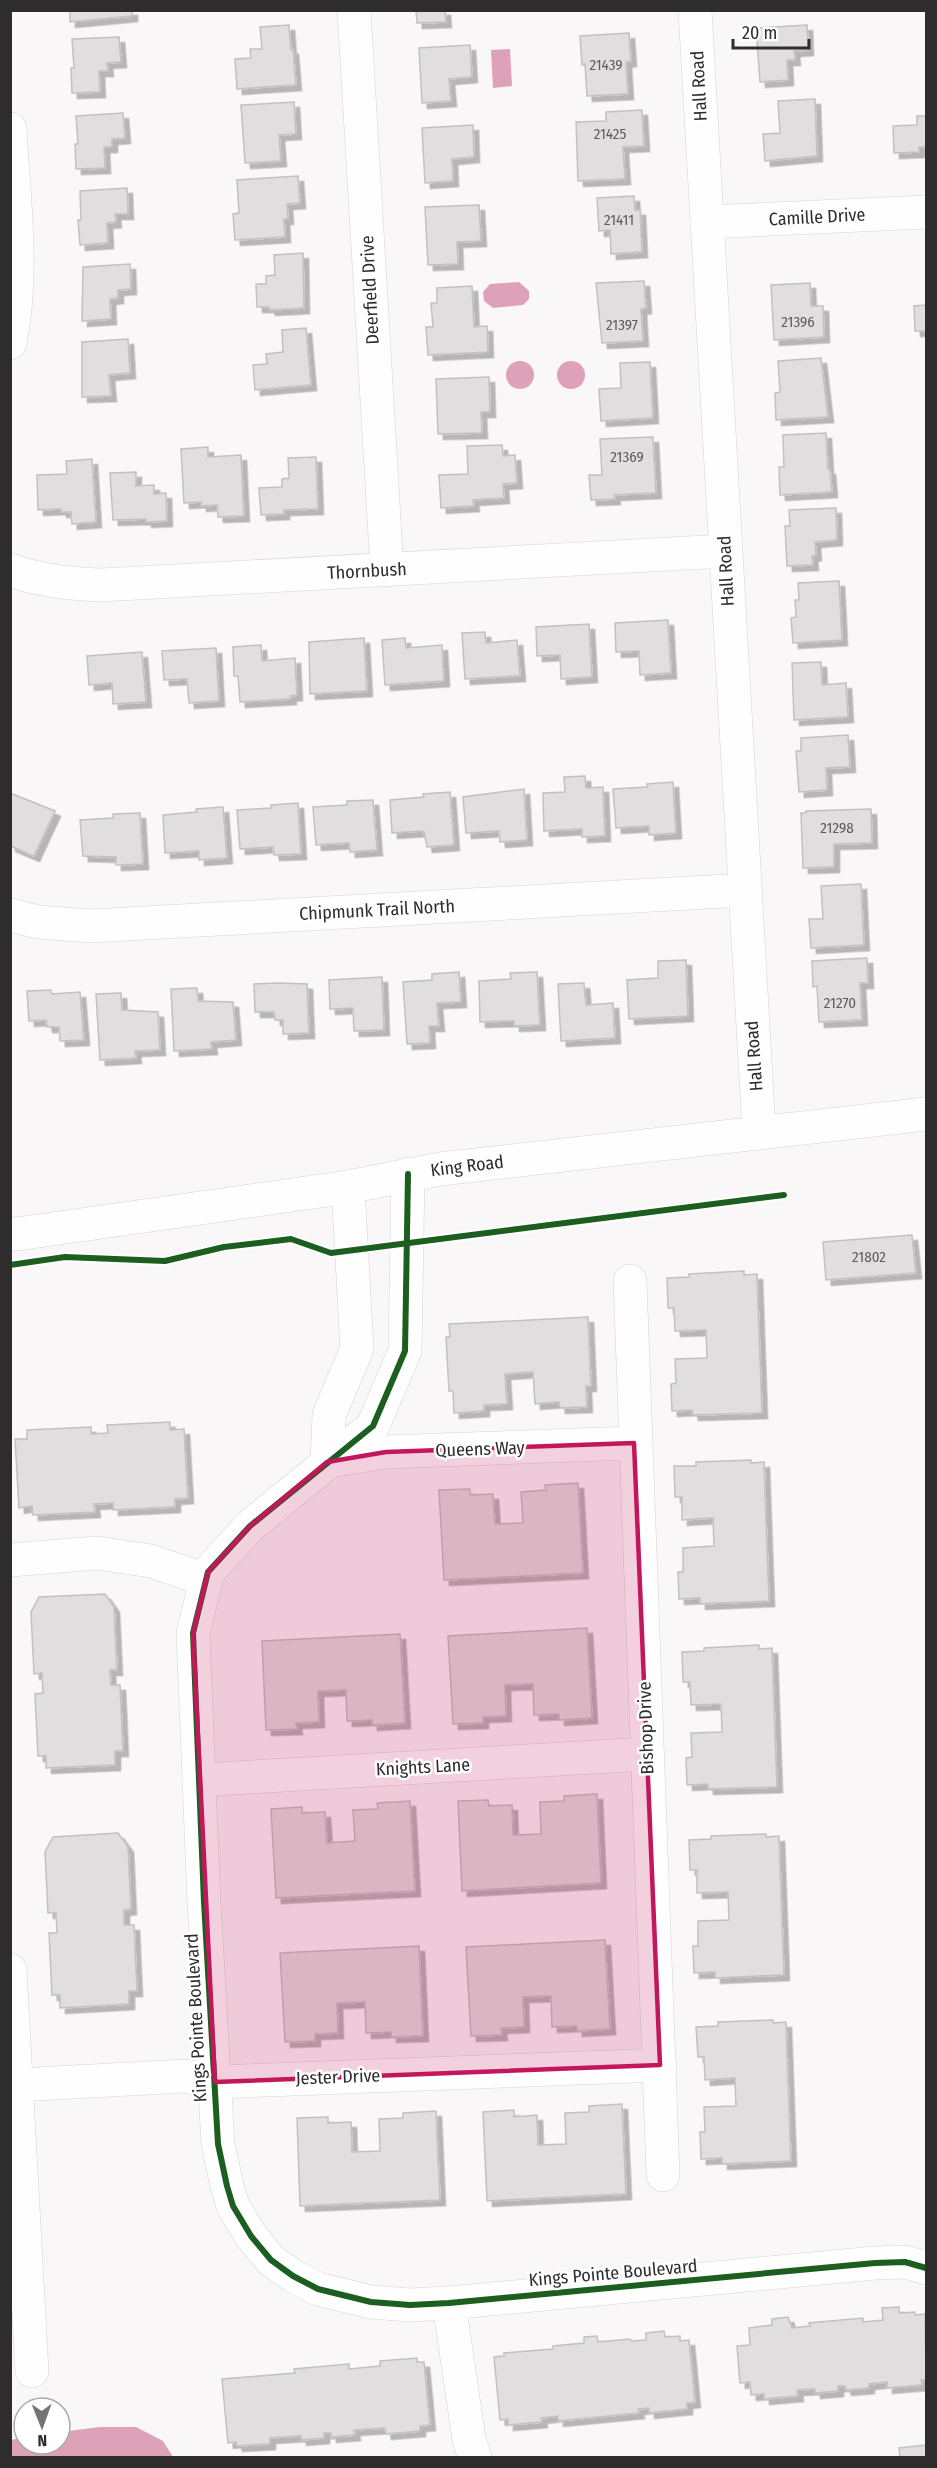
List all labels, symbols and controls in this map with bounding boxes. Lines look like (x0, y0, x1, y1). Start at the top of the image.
scale bar (733, 12, 810, 50)
text: 20 m (742, 22, 777, 44)
street label: Hall Road (686, 50, 712, 122)
house number: 21439 (589, 56, 623, 74)
house number: 21425 (594, 125, 626, 143)
street label: Camille Drive (768, 203, 866, 231)
house number: 21411 (604, 211, 634, 229)
street label: Deerfield Drive (356, 235, 384, 345)
house number: 21396 (781, 313, 815, 331)
house number: 21397 (606, 316, 638, 334)
house number: 21369 (610, 448, 644, 466)
street label: Hall Road (713, 535, 739, 607)
street label: Thornbush (327, 558, 407, 584)
house number: 21298 (820, 819, 854, 837)
street label: Chipmunk Trail North (299, 895, 455, 925)
house number: 21270 (824, 994, 856, 1012)
street label: Hall Road (741, 1020, 767, 1092)
street label: King Road (429, 1151, 505, 1181)
house number: 21802 (852, 1248, 886, 1266)
street label: Queens Way (435, 1436, 525, 1462)
street label: Bishop Drive (633, 1681, 659, 1775)
street label: Knights Lane (375, 1754, 471, 1780)
street label: Kings Pointe Boulevard (181, 1933, 211, 2103)
street label: Jester Drive (295, 2065, 381, 2089)
street label: Kings Pointe Boulevard (528, 2255, 698, 2291)
north arrow (12, 2396, 72, 2456)
text: N (37, 2431, 47, 2450)

